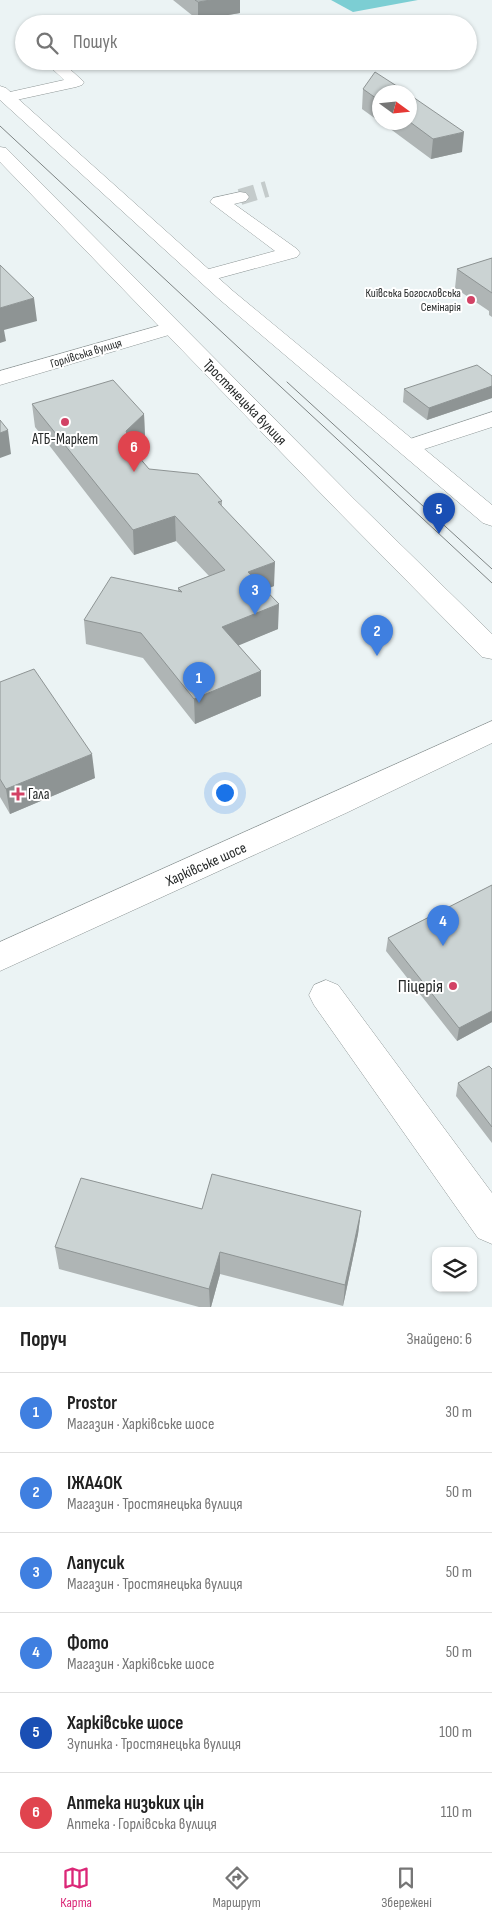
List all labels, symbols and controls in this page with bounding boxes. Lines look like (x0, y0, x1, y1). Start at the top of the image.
search box (15, 15, 477, 70)
icon: search (33, 29, 61, 57)
text: Пошук (73, 31, 117, 54)
north arrow (372, 85, 417, 130)
place label: Київська Богословська Семінарія (365, 286, 461, 315)
marker: Київська Богословська Семінарія (465, 294, 477, 306)
street label: Горлівська вулиця (49, 335, 124, 371)
street label: Тростянецька вулиця (199, 355, 291, 450)
marker: АТБ-Маркет (59, 416, 71, 428)
place label: АТБ-Маркет (31, 430, 98, 449)
pin: 6 (118, 431, 150, 472)
pin: 5 (423, 493, 455, 534)
pin: 3 (239, 574, 271, 615)
pin: 2 (361, 615, 393, 656)
pin: 1 (183, 662, 215, 703)
your location (212, 780, 238, 806)
place label: Гала (28, 785, 50, 804)
marker: Гала (12, 788, 24, 800)
street label: Харківське шосе (162, 838, 250, 891)
pin: 4 (427, 905, 459, 946)
place label: Піцерія (398, 976, 443, 997)
marker: Піцерія (447, 980, 459, 992)
map controls (432, 1247, 477, 1292)
button: layers (432, 1247, 477, 1292)
text: Поруч (20, 1327, 67, 1352)
text: Знайдено: 6 (406, 1330, 472, 1349)
text: Prostor (67, 1392, 117, 1415)
text: 1 (33, 1403, 39, 1422)
text: 30 m (445, 1403, 472, 1422)
text: Магазин · Харківське шосе (67, 1415, 214, 1434)
text: IЖА4ОК (67, 1472, 122, 1495)
text: 2 (32, 1483, 40, 1502)
text: 50 m (446, 1483, 472, 1502)
text: Магазин · Тростянецька вулиця (67, 1495, 242, 1514)
text: Лапусик (67, 1552, 124, 1575)
text: 3 (32, 1563, 40, 1582)
text: 50 m (446, 1563, 472, 1582)
text: Магазин · Тростянецька вулиця (67, 1575, 242, 1594)
text: Фото (67, 1632, 109, 1655)
text: 4 (32, 1643, 40, 1662)
text: 50 m (446, 1643, 472, 1662)
text: Магазин · Харківське шосе (67, 1655, 214, 1674)
text: Харківське шосе (67, 1712, 183, 1735)
text: 5 (32, 1723, 40, 1742)
text: 100 m (439, 1723, 472, 1742)
text: Зупинка · Тростянецька вулиця (67, 1735, 241, 1754)
text: Аптека низьких цін (67, 1792, 204, 1815)
text: 6 (32, 1803, 40, 1822)
text: 110 m (441, 1803, 472, 1822)
text: Аптека · Горлівська вулиця (67, 1815, 217, 1834)
tab: Карта (60, 1864, 92, 1911)
tab: Маршрут (212, 1864, 261, 1911)
tab: Збережені (381, 1864, 432, 1911)

